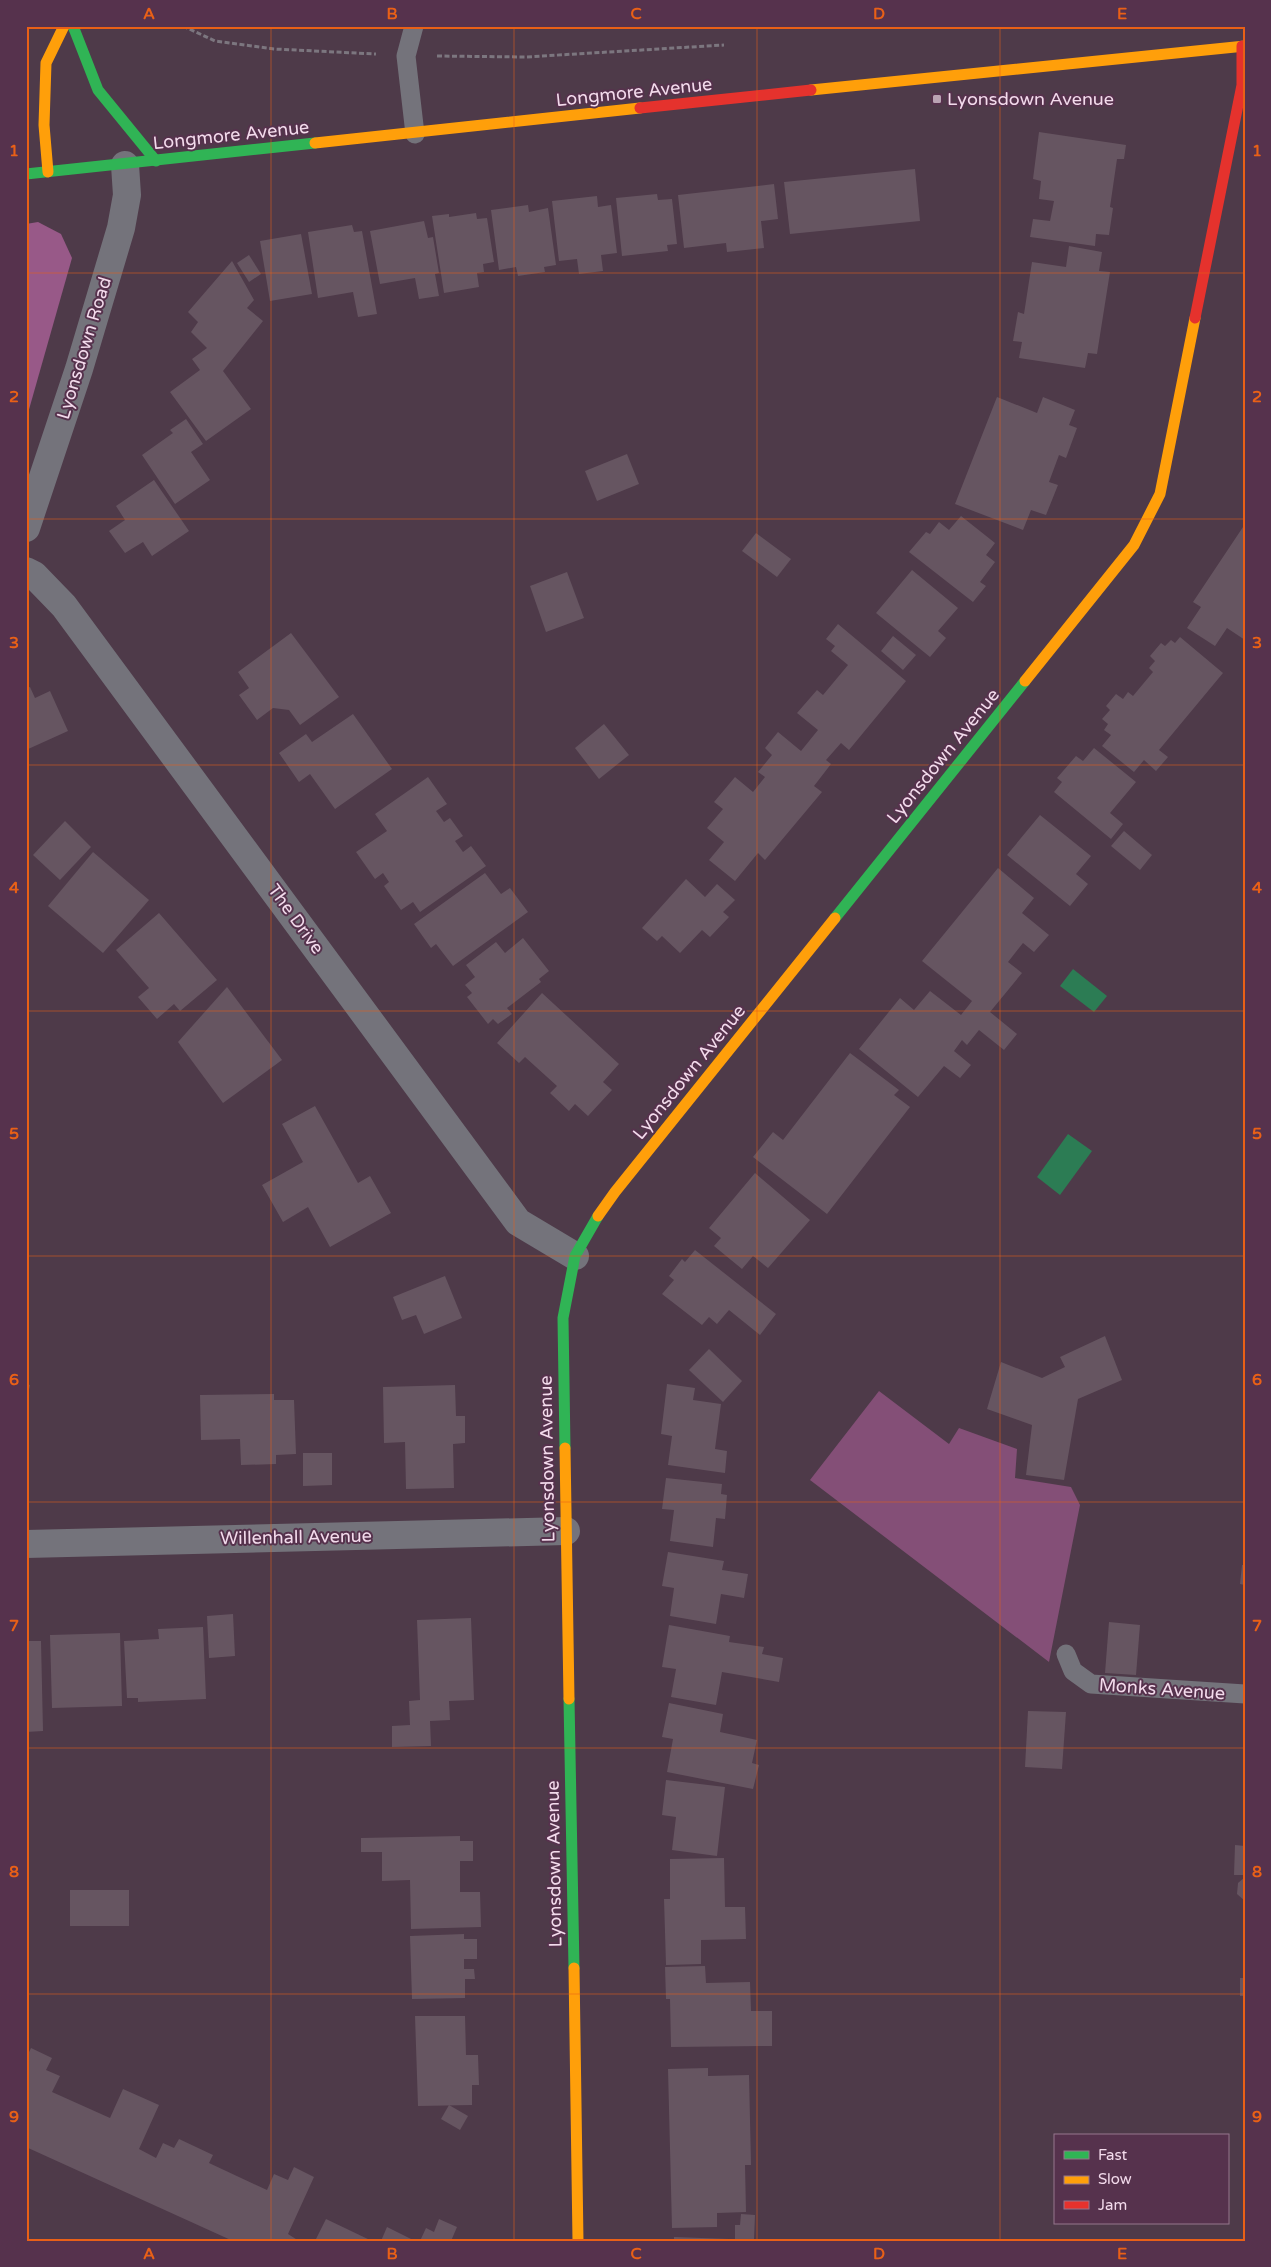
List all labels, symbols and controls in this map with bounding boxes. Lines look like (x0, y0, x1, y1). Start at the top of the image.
text: A (143, 4, 155, 24)
text: B (386, 4, 398, 24)
text: C (630, 4, 642, 24)
text: D (873, 4, 885, 24)
text: E (1117, 4, 1127, 24)
street label: Longmore Avenue (555, 73, 713, 111)
place label: Lyonsdown Avenue (947, 88, 1114, 110)
marker: Lyonsdown Avenue (931, 93, 943, 105)
street label: Longmore Avenue (152, 116, 310, 154)
text: 1 (9, 141, 19, 161)
text: 1 (1252, 141, 1262, 161)
street label: Lyonsdown Road (52, 274, 116, 422)
text: 2 (9, 387, 19, 407)
text: 2 (1252, 387, 1262, 407)
text: 3 (9, 633, 19, 653)
text: 3 (1252, 633, 1262, 653)
street label: Lyonsdown Avenue (882, 684, 1004, 828)
text: 4 (9, 878, 19, 898)
text: 4 (1252, 878, 1262, 898)
street label: The Drive (263, 880, 329, 958)
street label: Lyonsdown Avenue (628, 1000, 750, 1144)
text: 5 (9, 1124, 19, 1144)
text: 5 (1252, 1124, 1262, 1144)
text: 6 (9, 1370, 19, 1390)
text: 6 (1252, 1370, 1262, 1390)
street label: Lyonsdown Avenue (535, 1375, 559, 1543)
street label: Willenhall Avenue (220, 1525, 372, 1549)
text: 7 (9, 1616, 19, 1636)
text: 7 (1252, 1616, 1262, 1636)
street label: Monks Avenue (1098, 1674, 1226, 1704)
street label: Lyonsdown Avenue (542, 1780, 566, 1948)
text: 8 (9, 1862, 19, 1882)
text: 8 (1252, 1862, 1262, 1882)
text: 9 (9, 2107, 19, 2127)
text: 9 (1252, 2107, 1262, 2127)
legend (1054, 2134, 1228, 2224)
text: Fast (1098, 2146, 1128, 2164)
text: Slow (1098, 2170, 1132, 2188)
text: Jam (1098, 2196, 1127, 2214)
text: A (143, 2244, 155, 2264)
text: B (386, 2244, 398, 2264)
text: C (630, 2244, 642, 2264)
text: D (873, 2244, 885, 2264)
text: E (1117, 2244, 1127, 2264)

